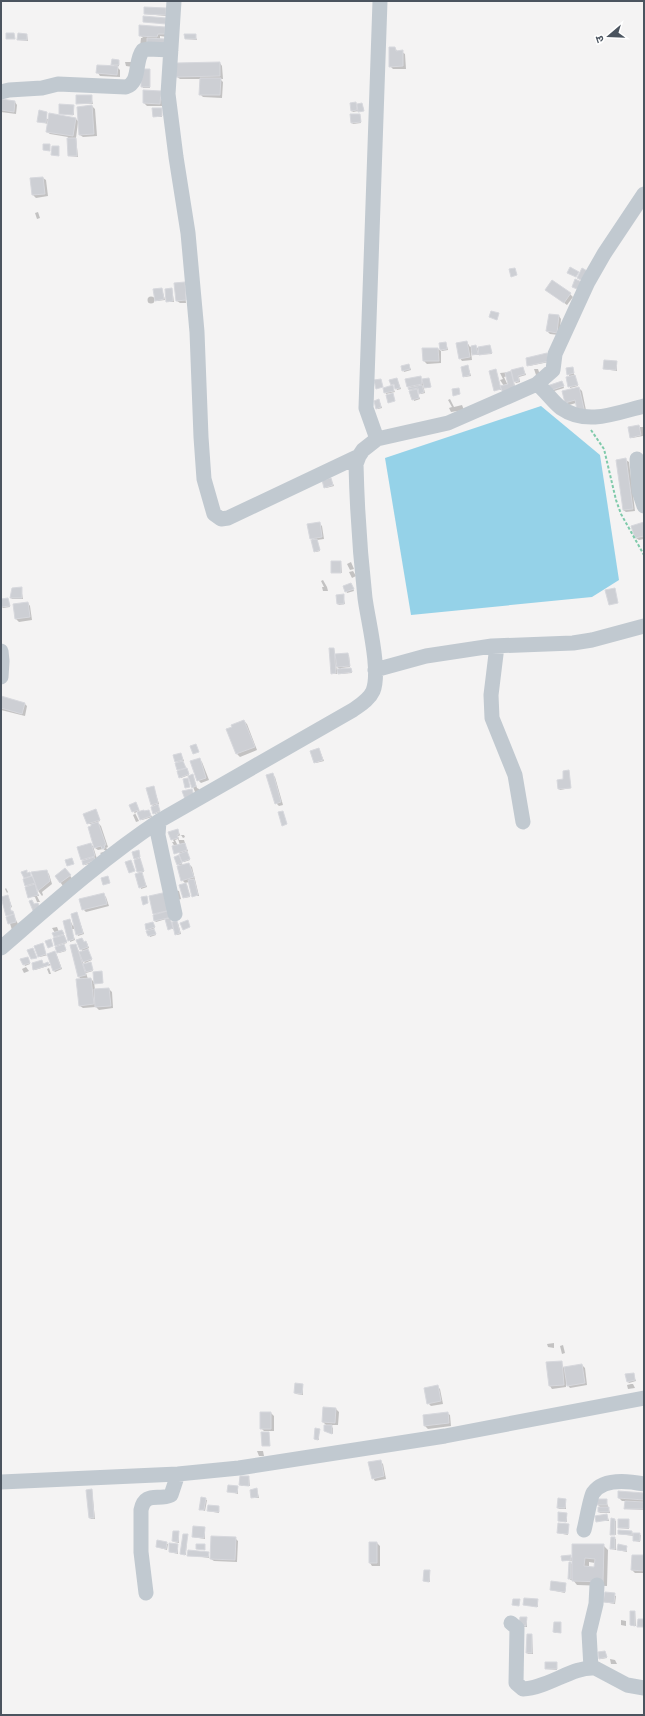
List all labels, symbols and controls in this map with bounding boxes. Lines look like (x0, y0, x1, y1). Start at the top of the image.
north arrow (589, 16, 629, 56)
text: उ (592, 33, 607, 45)

